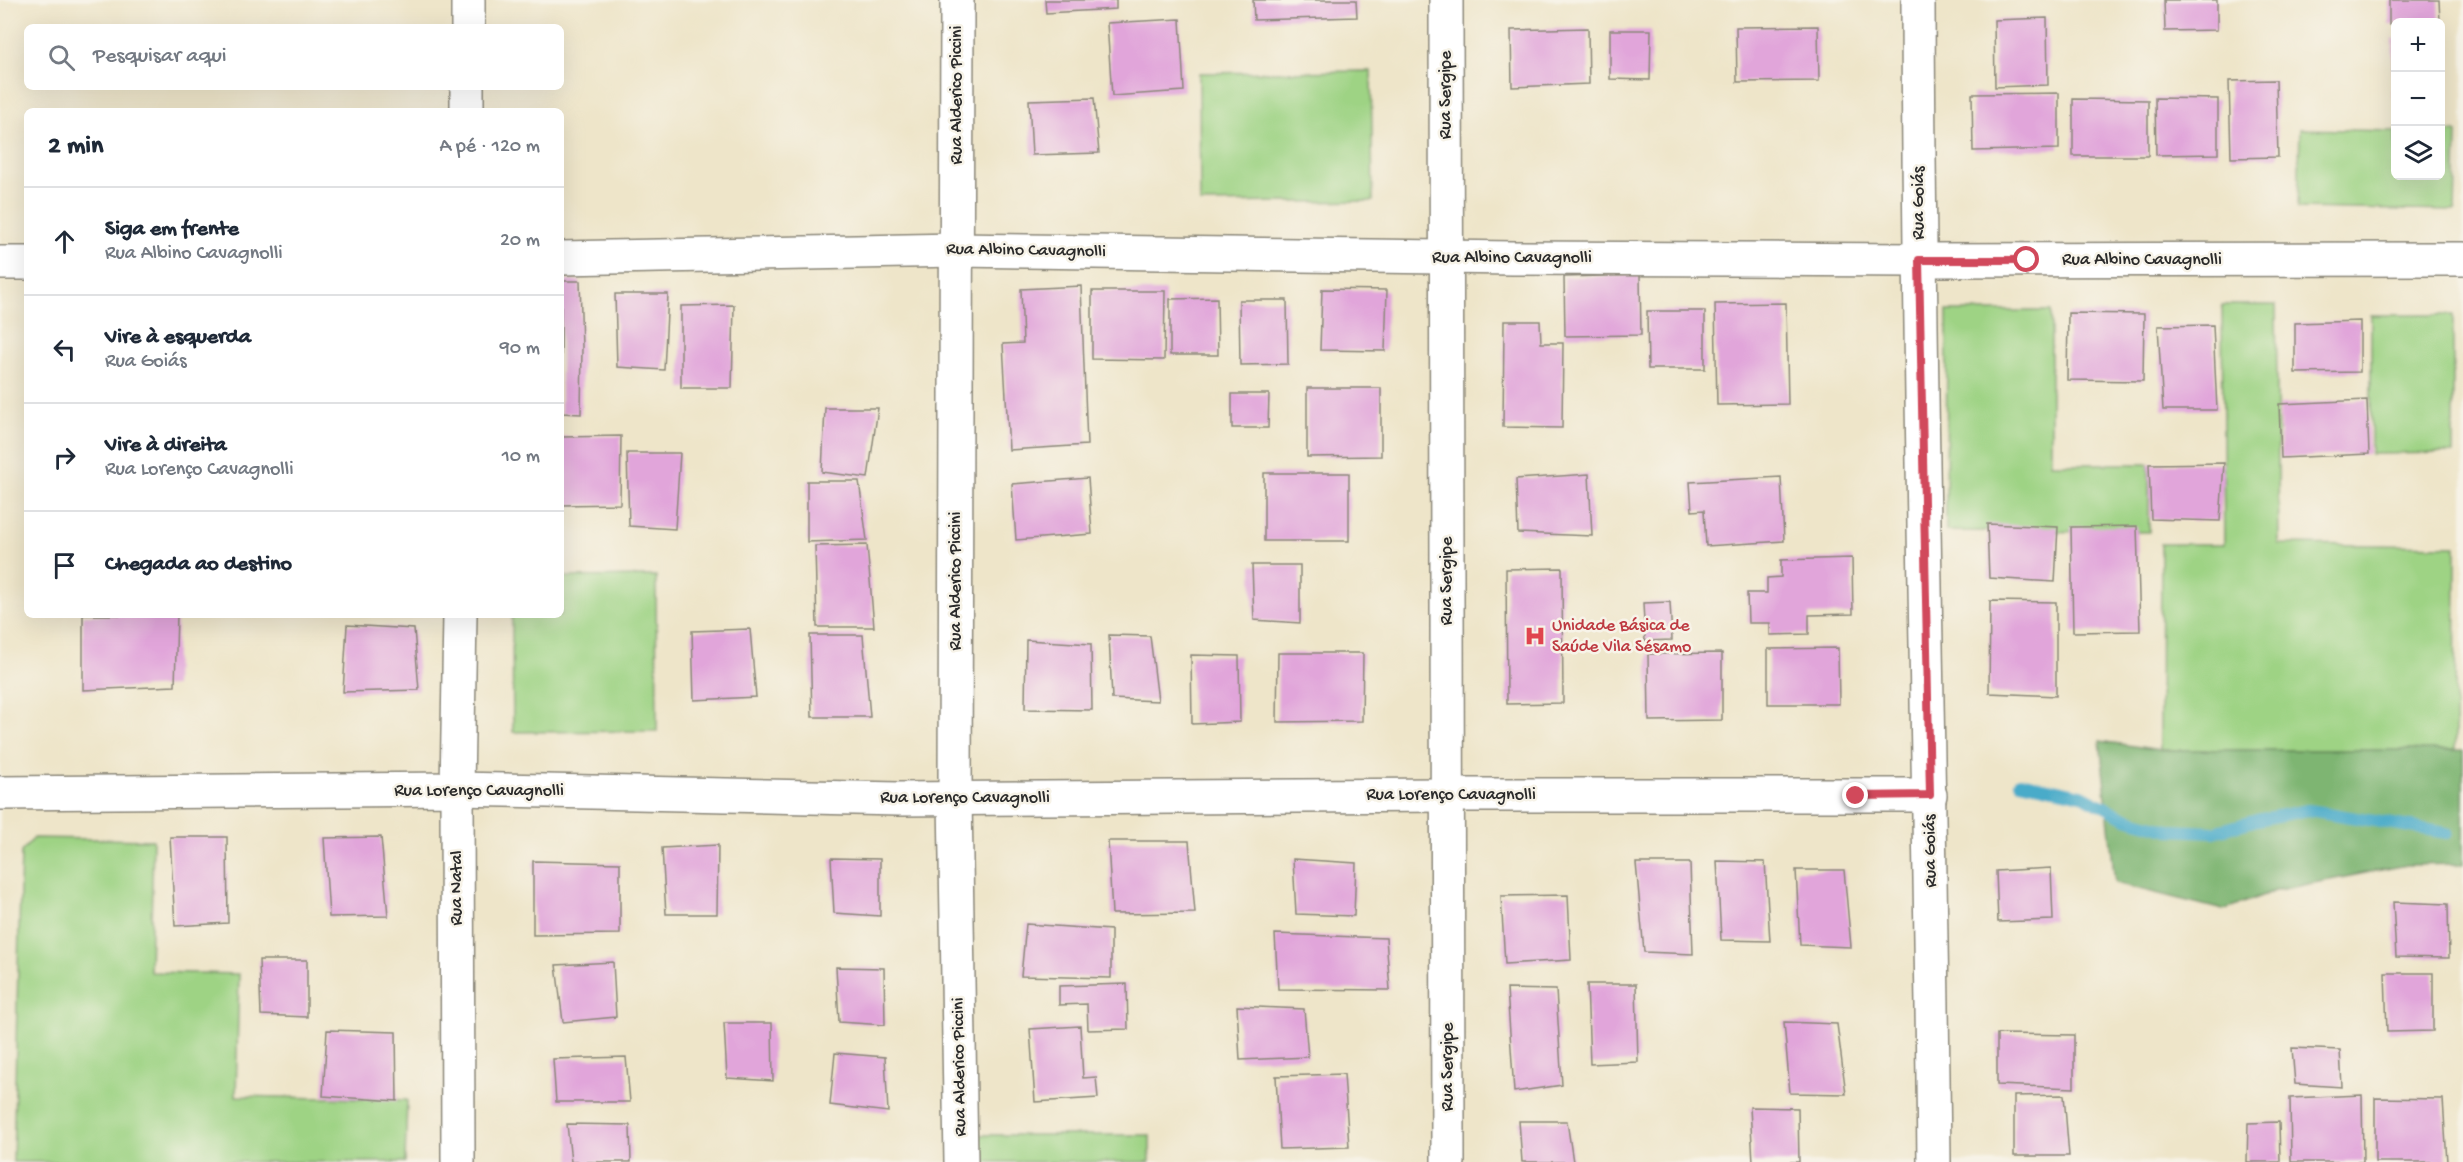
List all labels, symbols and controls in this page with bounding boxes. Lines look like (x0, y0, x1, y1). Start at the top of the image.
map controls (2391, 18, 2445, 180)
button: + (2391, 18, 2445, 72)
search box (24, 24, 564, 90)
street label: Rua Alderico Piccini (947, 25, 968, 164)
icon: search (45, 41, 78, 74)
text: Pesquisar aqui (93, 44, 227, 70)
street label: Rua Sergipe (1436, 50, 1457, 139)
button: − (2391, 72, 2445, 126)
button: layers (2391, 126, 2445, 180)
text: 2 min (48, 132, 103, 163)
text: A pé · 120 m (439, 136, 540, 159)
street label: Rua Goiás (1909, 165, 1930, 240)
text: Siga em frente (105, 217, 239, 243)
icon: ahead (48, 225, 81, 258)
text: 20 m (500, 230, 540, 253)
street label: Rua Albino Cavagnolli (946, 239, 1106, 263)
text: Rua Albino Cavagnolli (105, 243, 283, 266)
route start (2013, 246, 2039, 272)
street label: Rua Albino Cavagnolli (1432, 248, 1592, 269)
street label: Rua Albino Cavagnolli (2062, 250, 2222, 271)
text: Vire à esquerda (105, 325, 251, 351)
icon: left (48, 333, 81, 366)
text: 90 m (500, 338, 540, 361)
text: Rua Goiás (105, 351, 187, 374)
text: Vire à direita (105, 433, 227, 459)
icon: right (48, 441, 81, 474)
text: 10 m (502, 446, 540, 469)
text: Rua Lorenço Cavagnolli (105, 459, 294, 482)
street label: Rua Alderico Piccini (946, 511, 967, 650)
street label: Rua Sergipe (1437, 536, 1458, 625)
icon: arrive (48, 549, 81, 582)
text: Chegada ao destino (105, 552, 292, 578)
place label: Unidade Básica de Saúde Vila Sésamo (1552, 616, 1691, 658)
hospital icon: Unidade Básica de Saúde Vila Sésamo (1523, 624, 1547, 648)
street label: Rua Lorenço Cavagnolli (394, 781, 564, 802)
route end (1842, 782, 1868, 808)
street label: Rua Lorenço Cavagnolli (1366, 785, 1536, 806)
street label: Rua Lorenço Cavagnolli (880, 788, 1050, 809)
street label: Rua Goiás (1920, 813, 1942, 888)
street label: Rua Natal (447, 850, 468, 926)
street label: Rua Alderico Piccini (948, 997, 972, 1137)
street label: Rua Sergipe (1438, 1022, 1459, 1111)

